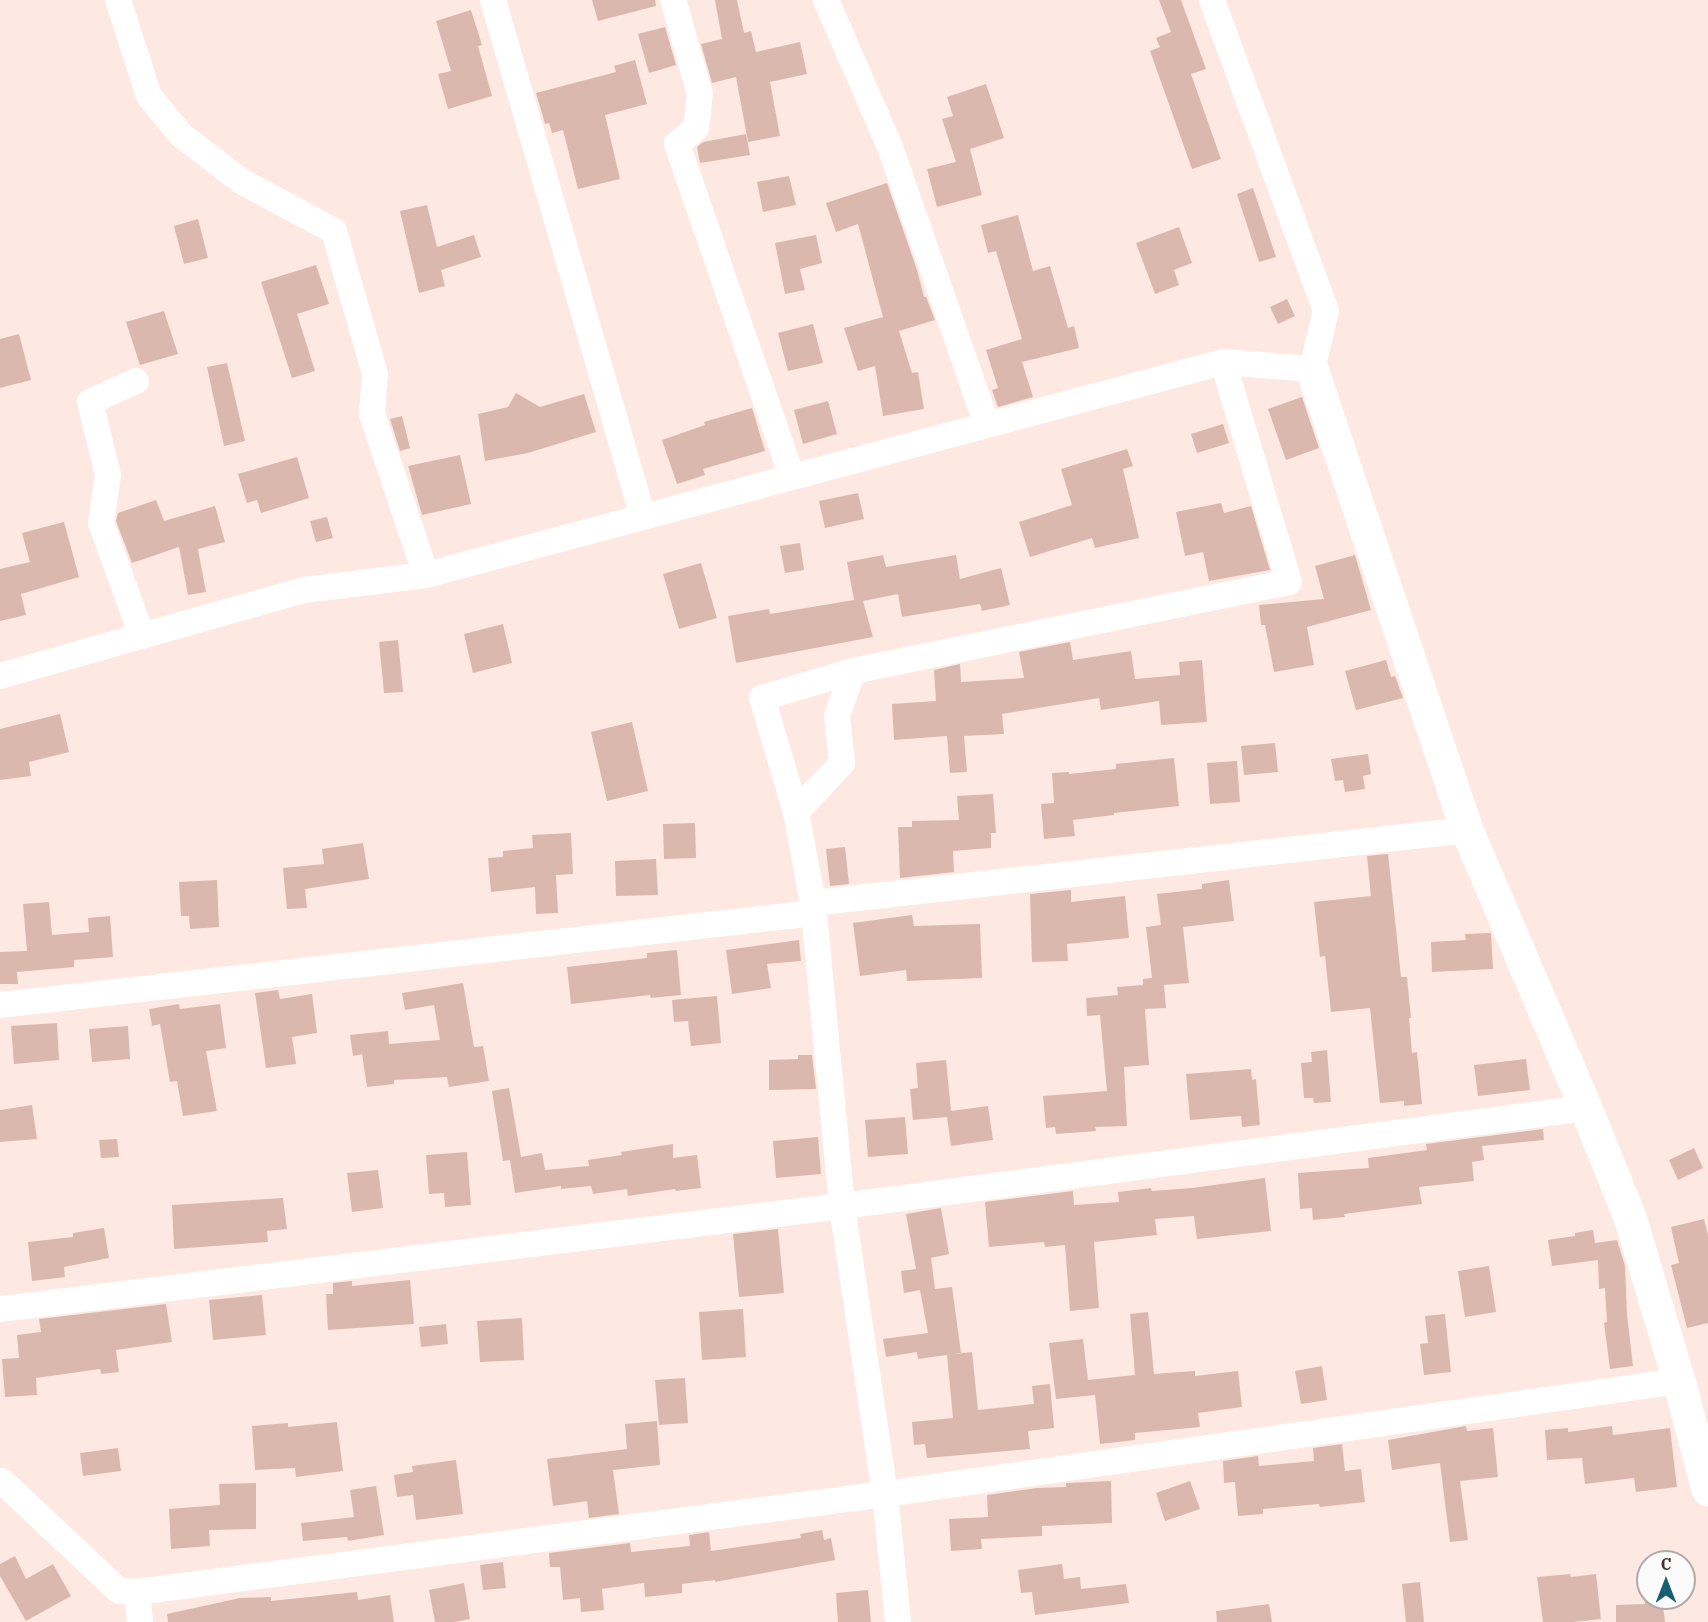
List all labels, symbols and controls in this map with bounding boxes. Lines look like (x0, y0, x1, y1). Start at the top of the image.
north arrow (1636, 1550, 1696, 1610)
text: С (1661, 1554, 1671, 1574)

